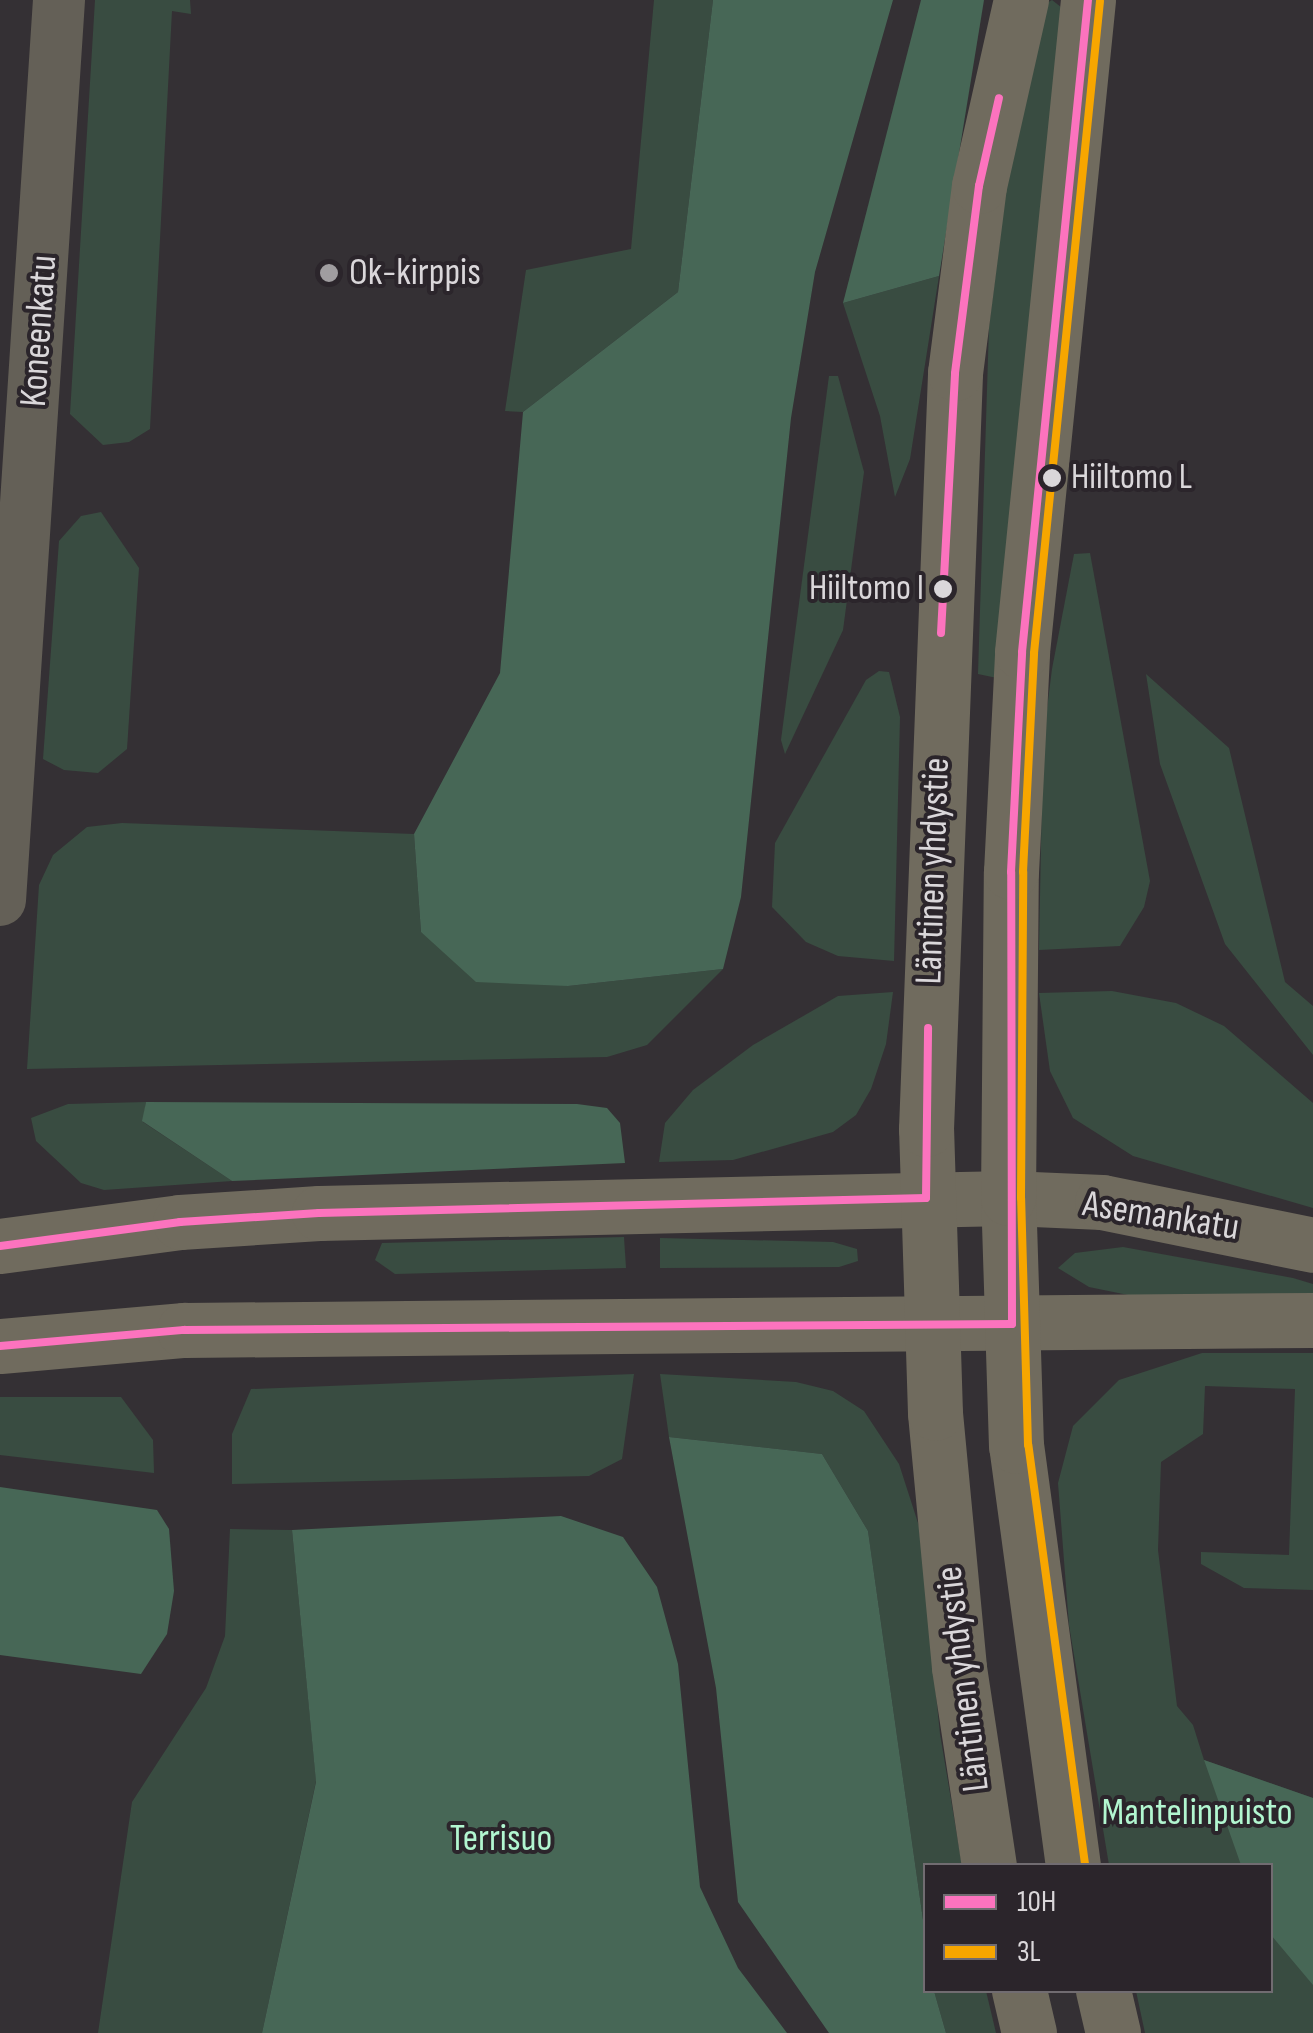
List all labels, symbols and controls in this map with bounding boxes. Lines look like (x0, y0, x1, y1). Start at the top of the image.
place label: Ok-kirppis (349, 250, 481, 296)
street label: Koneenkatu (11, 254, 67, 408)
marker: Ok-kirppis (318, 262, 340, 284)
place label: Hiiltomo L (1071, 456, 1192, 500)
marker: Hiiltomo L (1042, 468, 1062, 488)
place label: Hiiltomo I (809, 567, 924, 611)
marker: Hiiltomo I (933, 579, 953, 599)
street label: Läntinen yhdystie (906, 757, 960, 985)
street label: Asemankatu (1080, 1181, 1242, 1251)
street label: Läntinen yhdystie (927, 1564, 999, 1794)
park label: Mantelinpuisto (1102, 1790, 1292, 1836)
park label: Terrisuo (450, 1816, 552, 1862)
legend (923, 1863, 1273, 1993)
text: 10H (1017, 1884, 1056, 1920)
text: 3L (1017, 1934, 1041, 1970)

